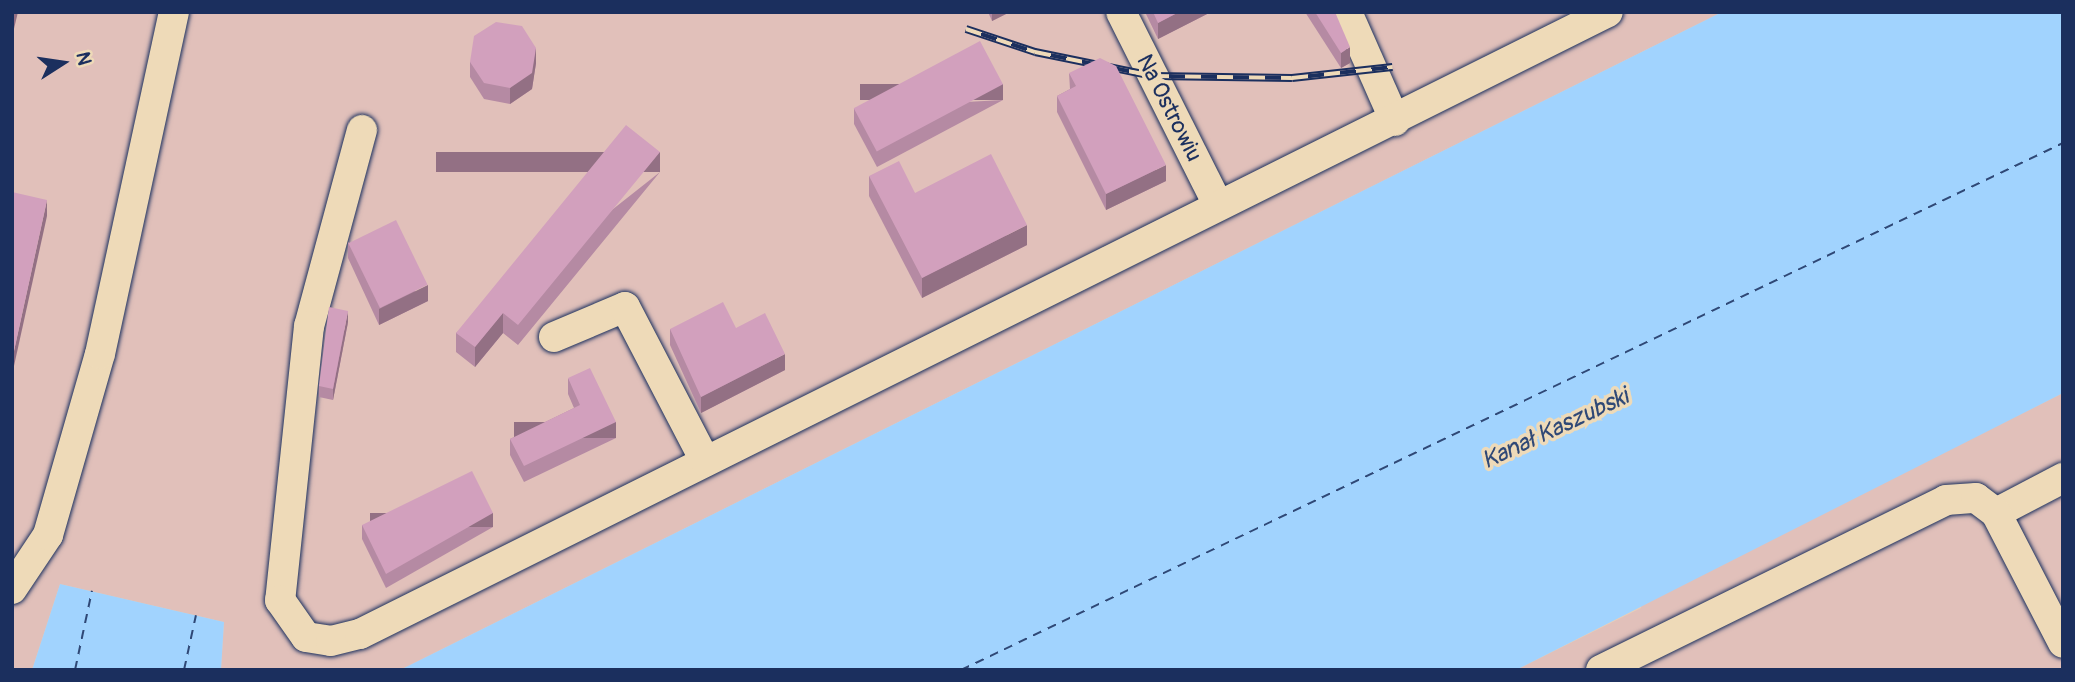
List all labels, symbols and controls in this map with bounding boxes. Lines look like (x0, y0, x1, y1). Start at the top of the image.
north arrow (28, 28, 98, 98)
text: N (70, 50, 97, 67)
street label: Na Ostrowiu (1130, 50, 1208, 166)
water label: Kanał Kaszubski (1477, 382, 1633, 476)

